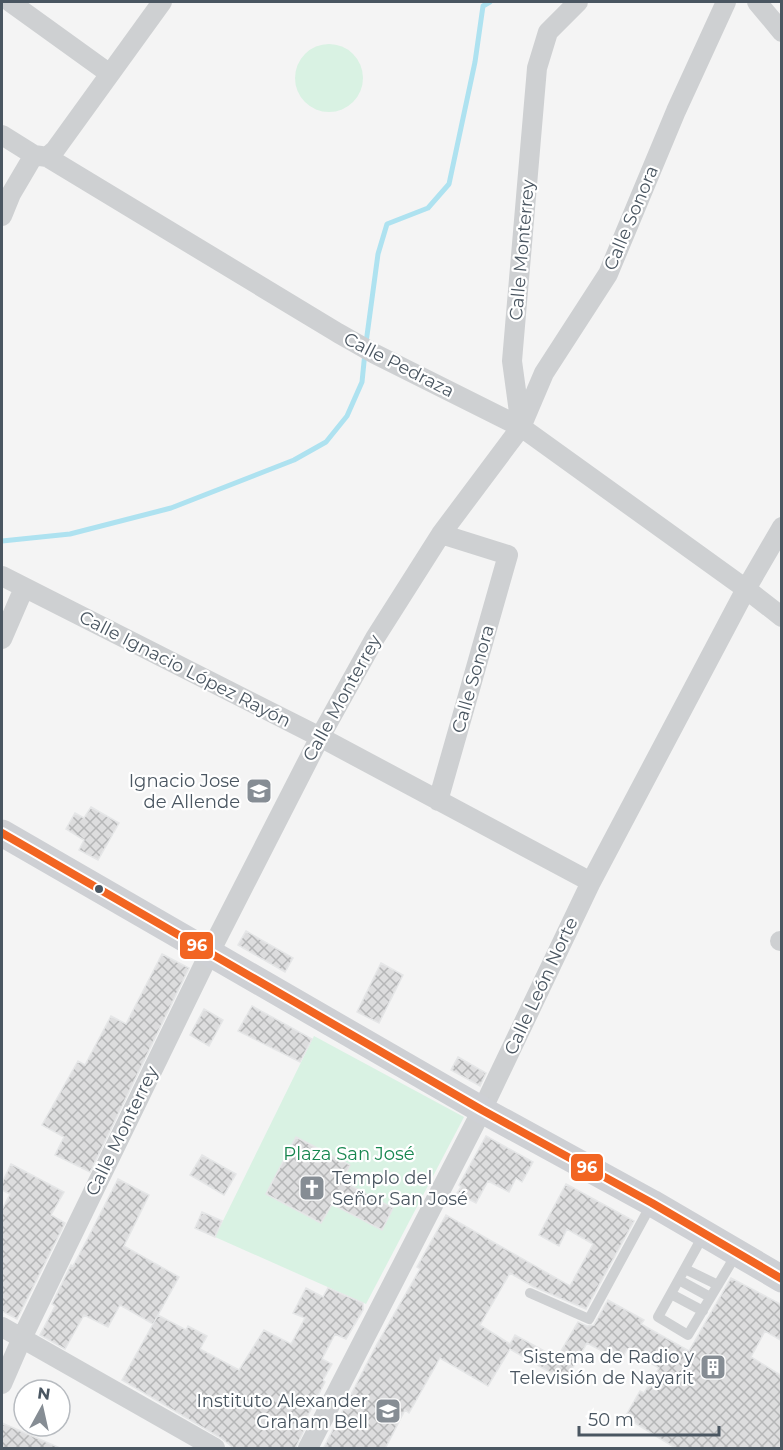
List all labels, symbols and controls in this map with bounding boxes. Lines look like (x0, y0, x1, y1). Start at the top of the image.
street label: Calle Sonora (599, 162, 663, 274)
street label: Calle Monterrey (505, 178, 539, 321)
street label: Calle Pedraza (340, 328, 458, 402)
street label: Calle Ignacio López Rayón (75, 606, 295, 732)
street label: Calle Sonora (447, 622, 499, 736)
street label: Calle Monterrey (298, 631, 386, 765)
place label: Ignacio Jose de Allende (129, 770, 240, 813)
school or university icon: Ignacio Jose de Allende (244, 776, 274, 806)
unlabelled marker (93, 883, 105, 895)
street label: Calle León Norte (499, 914, 583, 1058)
line badge: 96 (179, 931, 214, 960)
text: 96 (187, 936, 207, 955)
street label: Calle Monterrey (81, 1062, 163, 1199)
park label: Plaza San José (283, 1143, 415, 1165)
line badge: 96 (570, 1153, 604, 1182)
text: 96 (577, 1158, 597, 1177)
place label: Templo del Señor San José (332, 1167, 468, 1210)
church icon: Templo del Señor San José (297, 1173, 327, 1203)
place label: Sistema de Radio y Televisión de Nayarit (510, 1346, 694, 1389)
building icon: Sistema de Radio y Televisión de Nayarit (698, 1352, 728, 1382)
north arrow (12, 1378, 72, 1438)
text: N (36, 1383, 52, 1404)
place label: Instituto Alexander Graham Bell (196, 1390, 368, 1433)
school or university icon: Instituto Alexander Graham Bell (373, 1396, 403, 1426)
scale bar (579, 1399, 718, 1437)
text: 50 m (588, 1409, 634, 1431)

